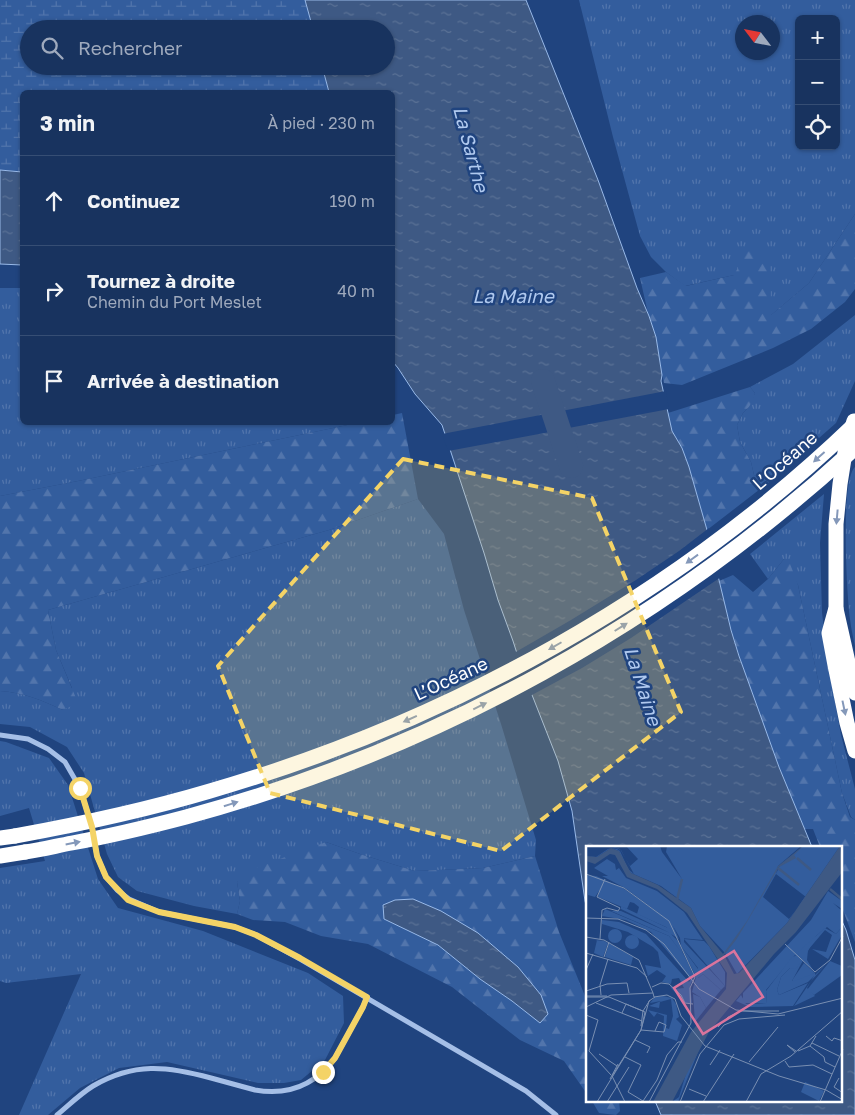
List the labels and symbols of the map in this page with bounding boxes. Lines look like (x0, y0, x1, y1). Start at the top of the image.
north arrow (735, 15, 780, 60)
water label: La Sarthe (449, 104, 494, 196)
water label: La Maine (472, 284, 556, 307)
street label: L’Océane (747, 426, 821, 494)
one-way arrow (813, 451, 825, 463)
one-way arrow (833, 509, 841, 525)
one-way arrow (686, 553, 699, 564)
one-way arrow (615, 622, 628, 631)
one-way arrow (549, 642, 562, 651)
water label: La Maine (620, 644, 668, 730)
street label: L’Océane (410, 651, 491, 705)
one-way arrow (840, 701, 848, 716)
one-way arrow (473, 702, 487, 710)
one-way arrow (403, 715, 417, 723)
route start (69, 777, 92, 800)
one-way arrow (224, 800, 239, 808)
one-way arrow (66, 839, 81, 847)
inset map (586, 846, 842, 1102)
route end (312, 1061, 335, 1084)

